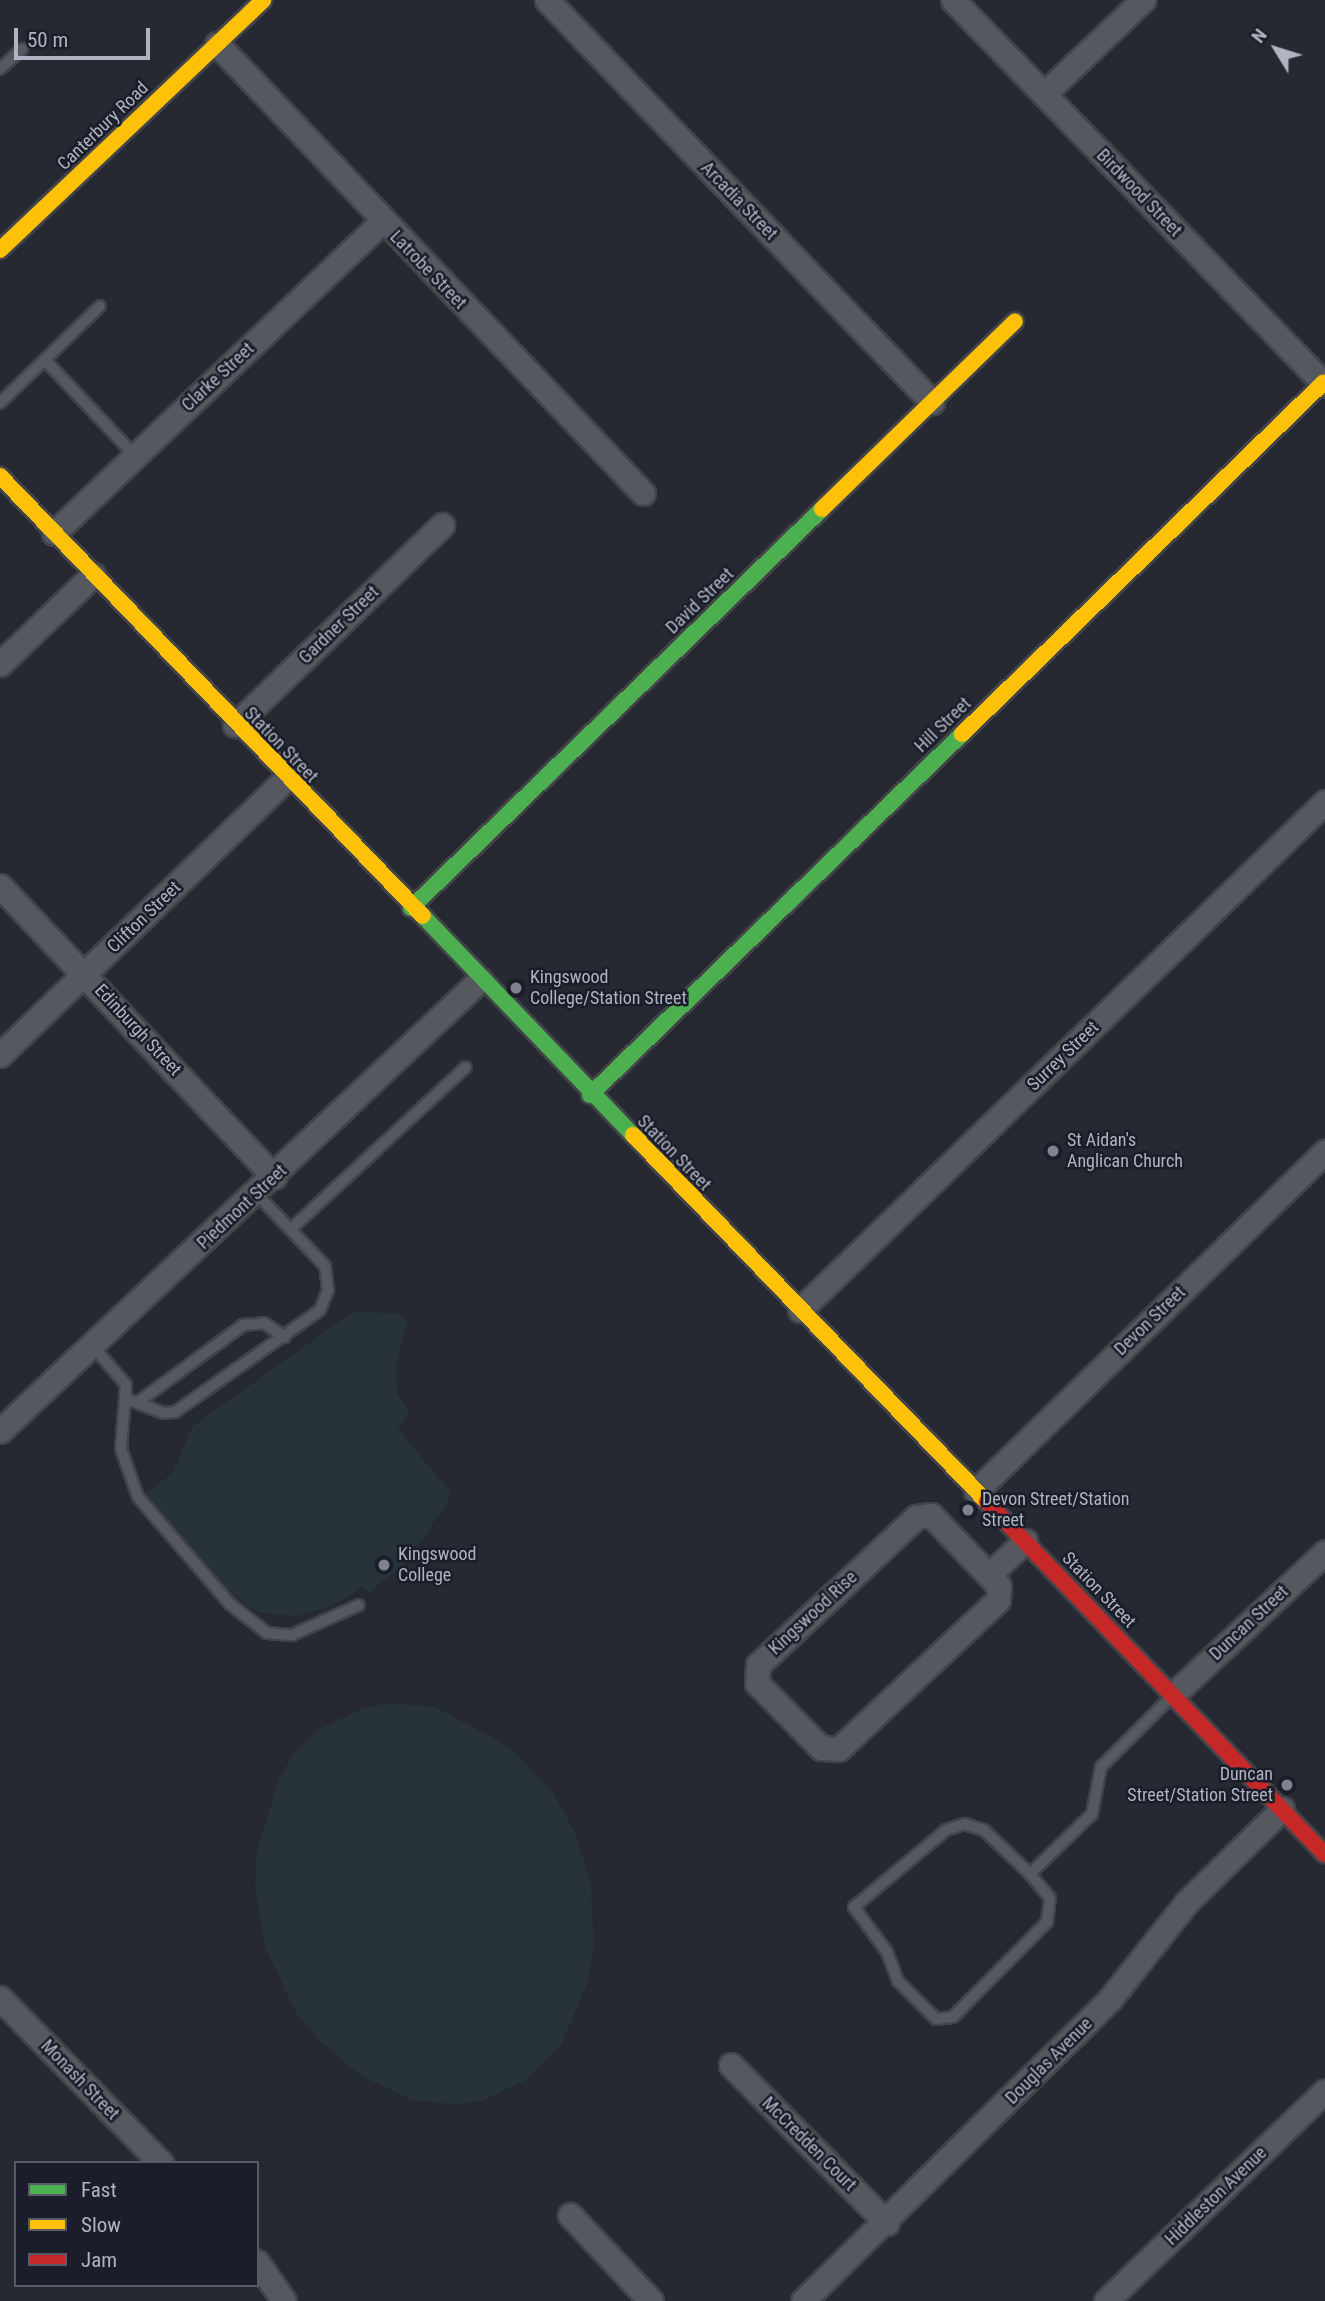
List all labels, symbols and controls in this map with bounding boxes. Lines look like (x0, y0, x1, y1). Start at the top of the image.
scale bar (18, 14, 154, 58)
north arrow (1241, 14, 1311, 84)
text: N (1246, 24, 1272, 47)
text: 50 m (27, 28, 68, 52)
street label: Canterbury Road (53, 77, 153, 175)
street label: Birdwood Street (1092, 145, 1186, 241)
street label: Arcadia Street (696, 157, 782, 245)
street label: Latrobe Street (385, 226, 471, 314)
street label: Clarke Street (177, 338, 259, 416)
street label: David Street (662, 563, 738, 639)
street label: Gardner Street (295, 582, 383, 668)
street label: Hill Street (910, 693, 976, 757)
street label: Station Street (240, 703, 322, 787)
street label: Clifton Street (103, 877, 185, 957)
place label: Kingswood College/Station Street (530, 967, 687, 1010)
street label: Edinburgh Street (90, 980, 186, 1080)
marker: Kingswood College/Station Street (508, 980, 524, 996)
street label: Surrey Street (1023, 1017, 1103, 1095)
street label: Station Street (633, 1111, 715, 1195)
place label: St Aidan's Anglican Church (1067, 1130, 1183, 1172)
marker: St Aidan's Anglican Church (1045, 1143, 1061, 1159)
street label: Piedmont Street (193, 1160, 291, 1254)
street label: Devon Street (1110, 1282, 1190, 1360)
place label: Devon Street/Station Street (982, 1489, 1129, 1532)
marker: Devon Street/Station Street (960, 1502, 976, 1518)
place label: Kingswood College (398, 1544, 476, 1586)
street label: Station Street (1058, 1548, 1140, 1632)
marker: Kingswood College (376, 1557, 392, 1573)
street label: Kingswood Rise (764, 1567, 862, 1659)
street label: Duncan Street (1205, 1581, 1293, 1665)
place label: Duncan Street/Station Street (1127, 1764, 1273, 1806)
marker: Duncan Street/Station Street (1279, 1777, 1295, 1793)
street label: Douglas Avenue (1001, 2013, 1097, 2109)
street label: Monash Street (36, 2035, 124, 2125)
street label: McCredden Court (757, 2092, 861, 2196)
street label: Hiddleston Avenue (1161, 2142, 1271, 2250)
legend (14, 2161, 259, 2287)
text: Fast (81, 2178, 117, 2202)
text: Slow (81, 2213, 121, 2237)
text: Jam (81, 2248, 117, 2272)

